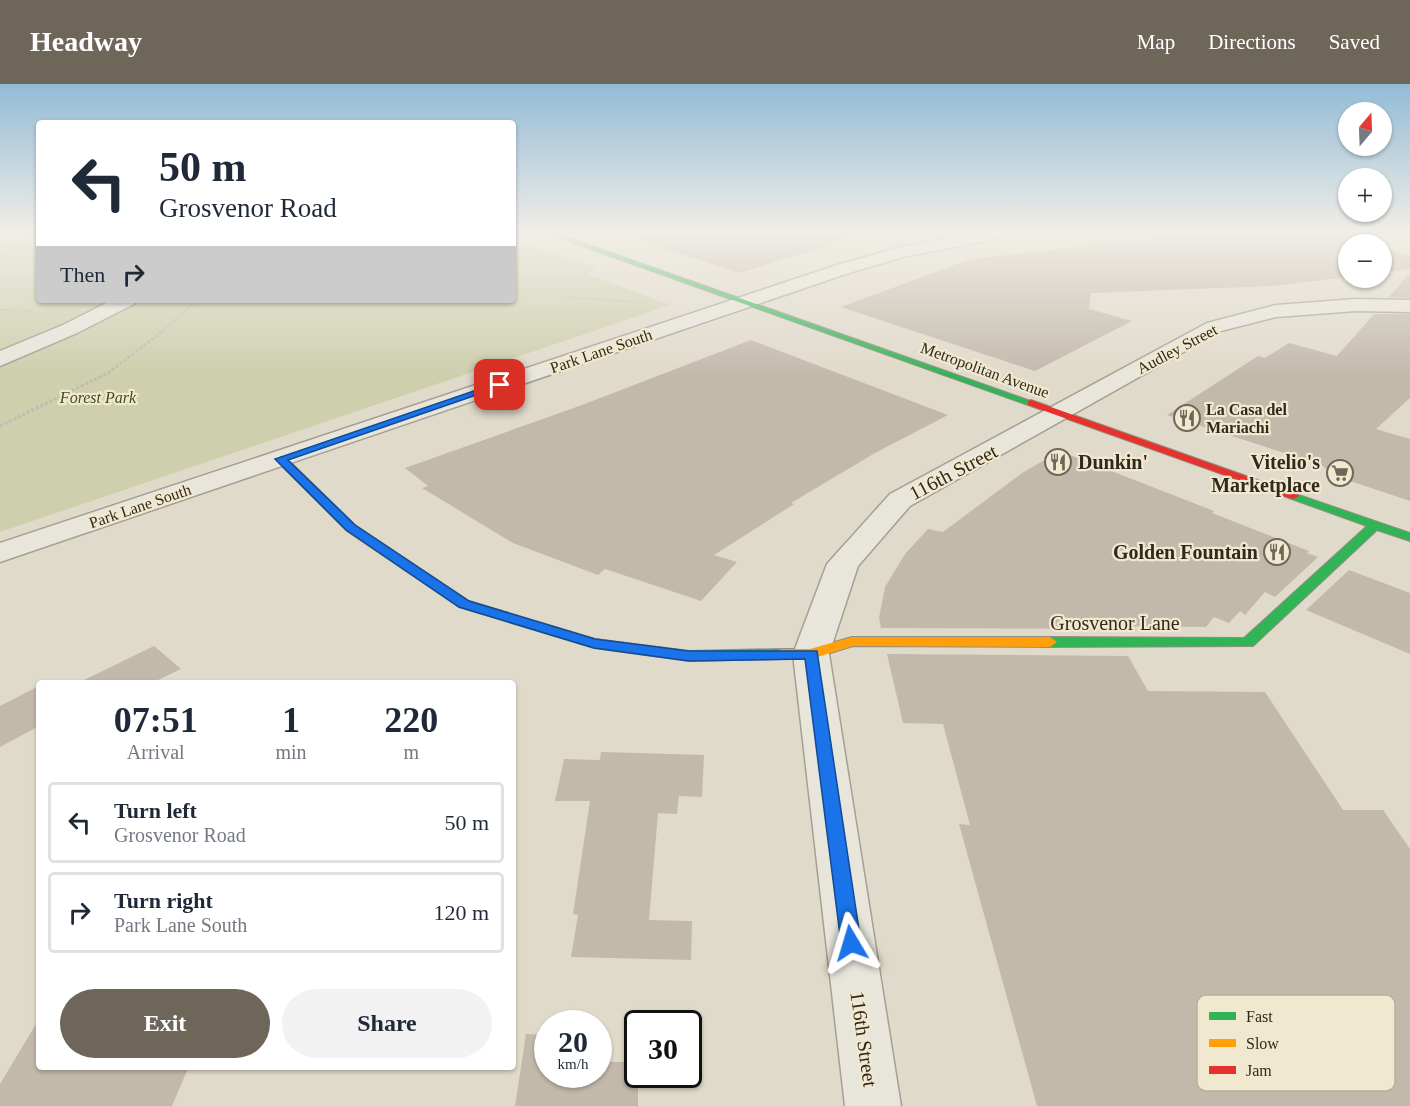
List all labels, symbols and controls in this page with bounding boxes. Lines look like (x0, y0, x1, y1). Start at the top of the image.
text: Headway (30, 26, 142, 57)
text: Map (1137, 30, 1175, 54)
text: Directions (1208, 30, 1296, 54)
text: Saved (1329, 30, 1380, 54)
north arrow (1338, 102, 1392, 156)
map controls (1338, 102, 1392, 288)
icon: left (60, 144, 138, 222)
text: 50 m (159, 144, 247, 190)
button: + (1338, 168, 1392, 222)
text: Grosvenor Road (159, 193, 337, 223)
button: − (1338, 234, 1392, 288)
icon: right (117, 258, 150, 291)
text: Then (60, 262, 105, 287)
street label: Audley Street (1134, 320, 1221, 378)
street label: Park Lane South (548, 326, 654, 376)
street label: Metropolitan Avenue (918, 339, 1051, 402)
pin (474, 359, 525, 410)
icon: arrive (483, 368, 516, 401)
park label: Forest Park (59, 389, 137, 406)
place label: La Casa del Mariachi (1206, 401, 1287, 436)
restaurant icon: La Casa del Mariachi (1172, 403, 1202, 433)
street label: 116th Street (905, 439, 1001, 504)
restaurant icon: Dunkin' (1043, 447, 1073, 477)
place label: Dunkin' (1078, 451, 1148, 473)
place label: Vitelio's Marketplace (1211, 451, 1320, 497)
supermarket icon: Vitelio's Marketplace (1325, 458, 1355, 488)
street label: Park Lane South (87, 481, 193, 531)
restaurant icon: Golden Fountain (1262, 537, 1292, 567)
place label: Golden Fountain (1113, 541, 1258, 563)
street label: Grosvenor Lane (1050, 612, 1180, 634)
text: 07:51 (114, 700, 198, 740)
text: 1 (282, 700, 300, 740)
text: 220 (384, 700, 438, 740)
text: Arrival (127, 741, 185, 763)
text: min (275, 741, 307, 763)
text: m (404, 741, 419, 763)
text: Turn left (114, 798, 197, 823)
icon: left (63, 806, 96, 839)
text: 50 m (444, 810, 489, 835)
text: Grosvenor Road (114, 824, 246, 846)
text: Turn right (114, 888, 213, 913)
icon: right (63, 896, 96, 929)
text: 120 m (433, 900, 489, 925)
position arrow (819, 911, 883, 975)
text: Park Lane South (114, 914, 247, 936)
button: Exit (60, 989, 270, 1058)
button: Share (282, 989, 492, 1058)
street label: 116th Street (846, 990, 882, 1089)
legend (1197, 995, 1395, 1091)
text: Fast (1246, 1008, 1273, 1025)
speed limit sign: 30 (624, 1010, 702, 1088)
text: 20 (558, 1025, 588, 1058)
text: Slow (1246, 1035, 1279, 1052)
text: km/h (558, 1056, 588, 1072)
text: Jam (1246, 1062, 1272, 1079)

